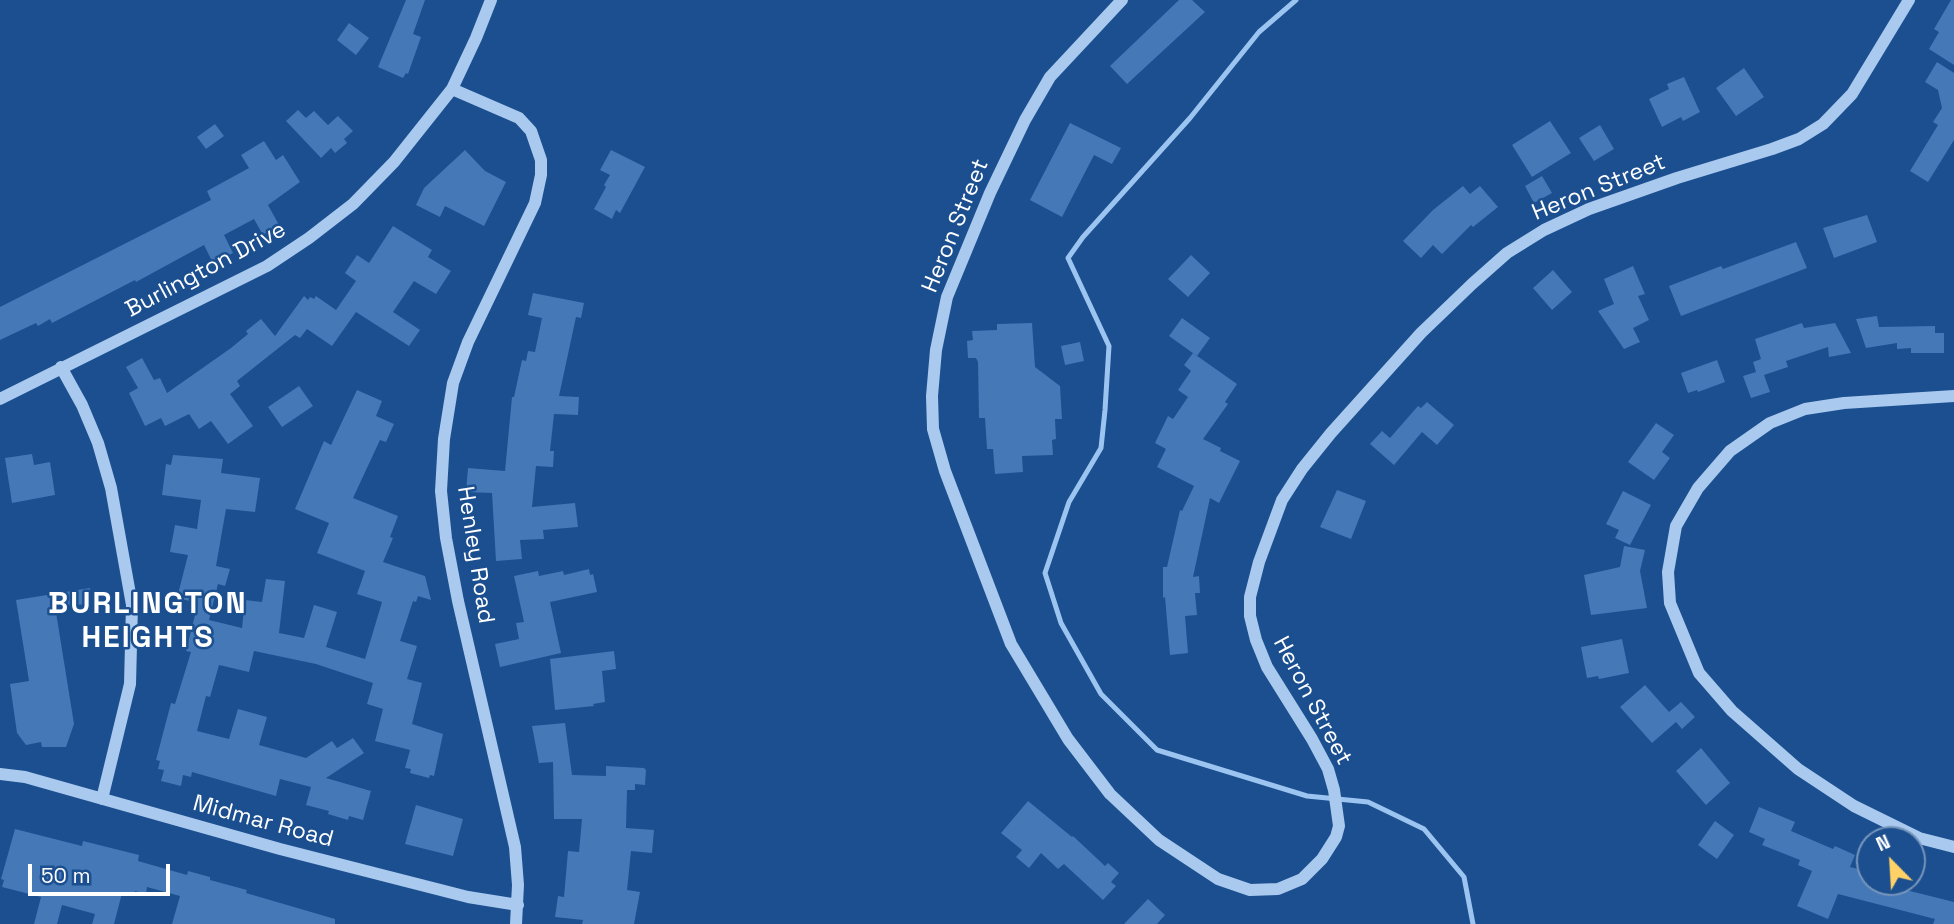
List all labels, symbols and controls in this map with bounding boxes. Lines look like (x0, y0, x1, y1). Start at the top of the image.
street label: Heron Street (1528, 149, 1670, 227)
street label: Heron Street (917, 155, 995, 297)
street label: Burlington Drive (121, 216, 291, 324)
street label: Henley Road (451, 484, 499, 626)
district label: BURLINGTON HEIGHTS (50, 587, 246, 658)
street label: Heron Street (1267, 632, 1357, 770)
street label: Midmar Road (190, 790, 336, 854)
north arrow (1856, 826, 1926, 896)
text: N (1872, 829, 1894, 857)
scale bar (32, 850, 173, 894)
text: 50 m (41, 862, 91, 889)

